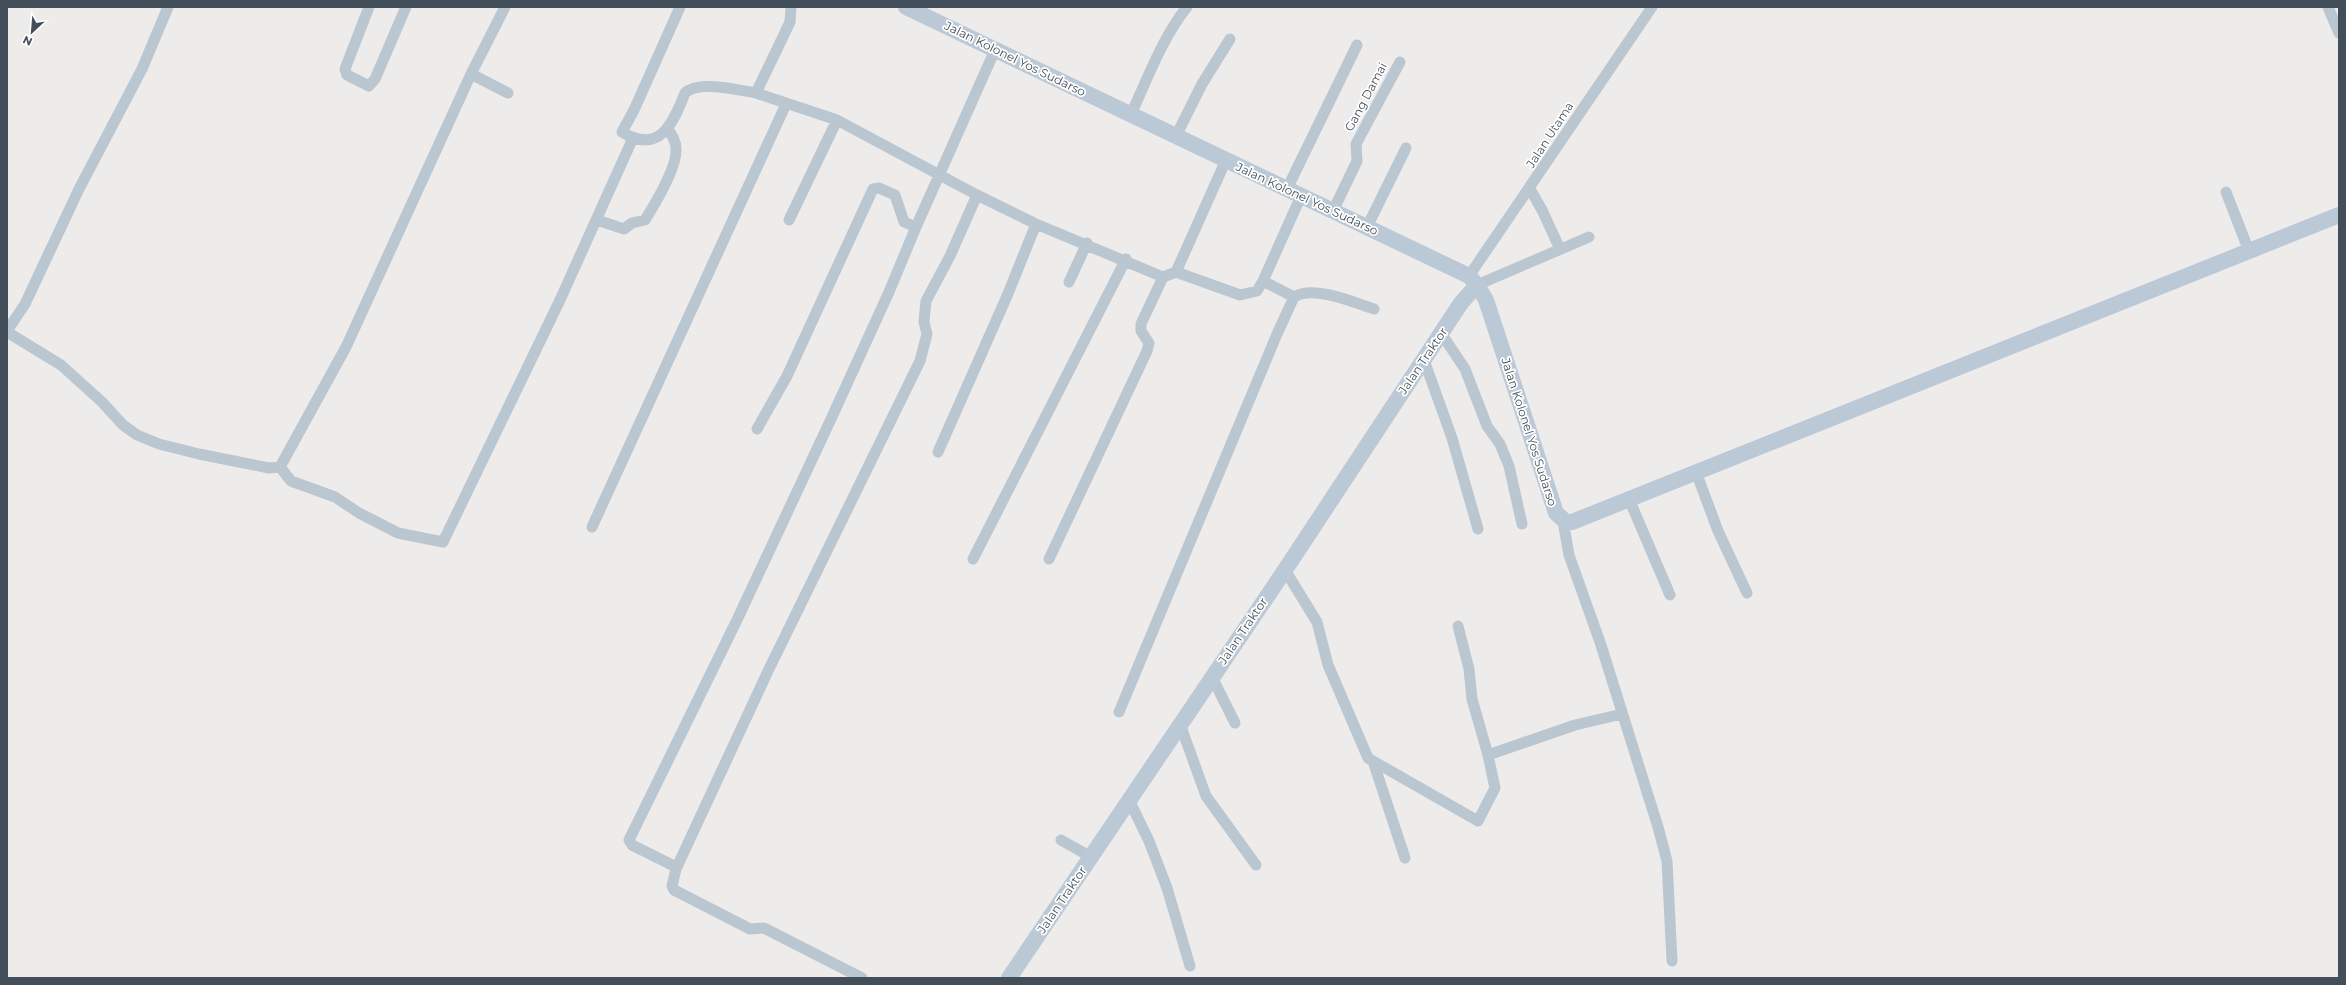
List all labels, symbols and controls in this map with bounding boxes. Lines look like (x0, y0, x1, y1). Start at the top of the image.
north arrow (12, 12, 52, 52)
street label: Jalan Kolonel Yos Sudarso (941, 17, 1088, 99)
text: N (21, 33, 35, 49)
street label: Gang Damai (1341, 60, 1390, 134)
street label: Jalan Utama (1522, 99, 1576, 171)
street label: Jalan Kolonel Yos Sudarso (1233, 159, 1381, 238)
street label: Jalan Traktor (1394, 324, 1450, 398)
street label: Jalan Kolonel Yos Sudarso (1498, 355, 1561, 508)
street label: Jalan Traktor (1214, 594, 1270, 668)
street label: Jalan Traktor (1033, 863, 1089, 937)

